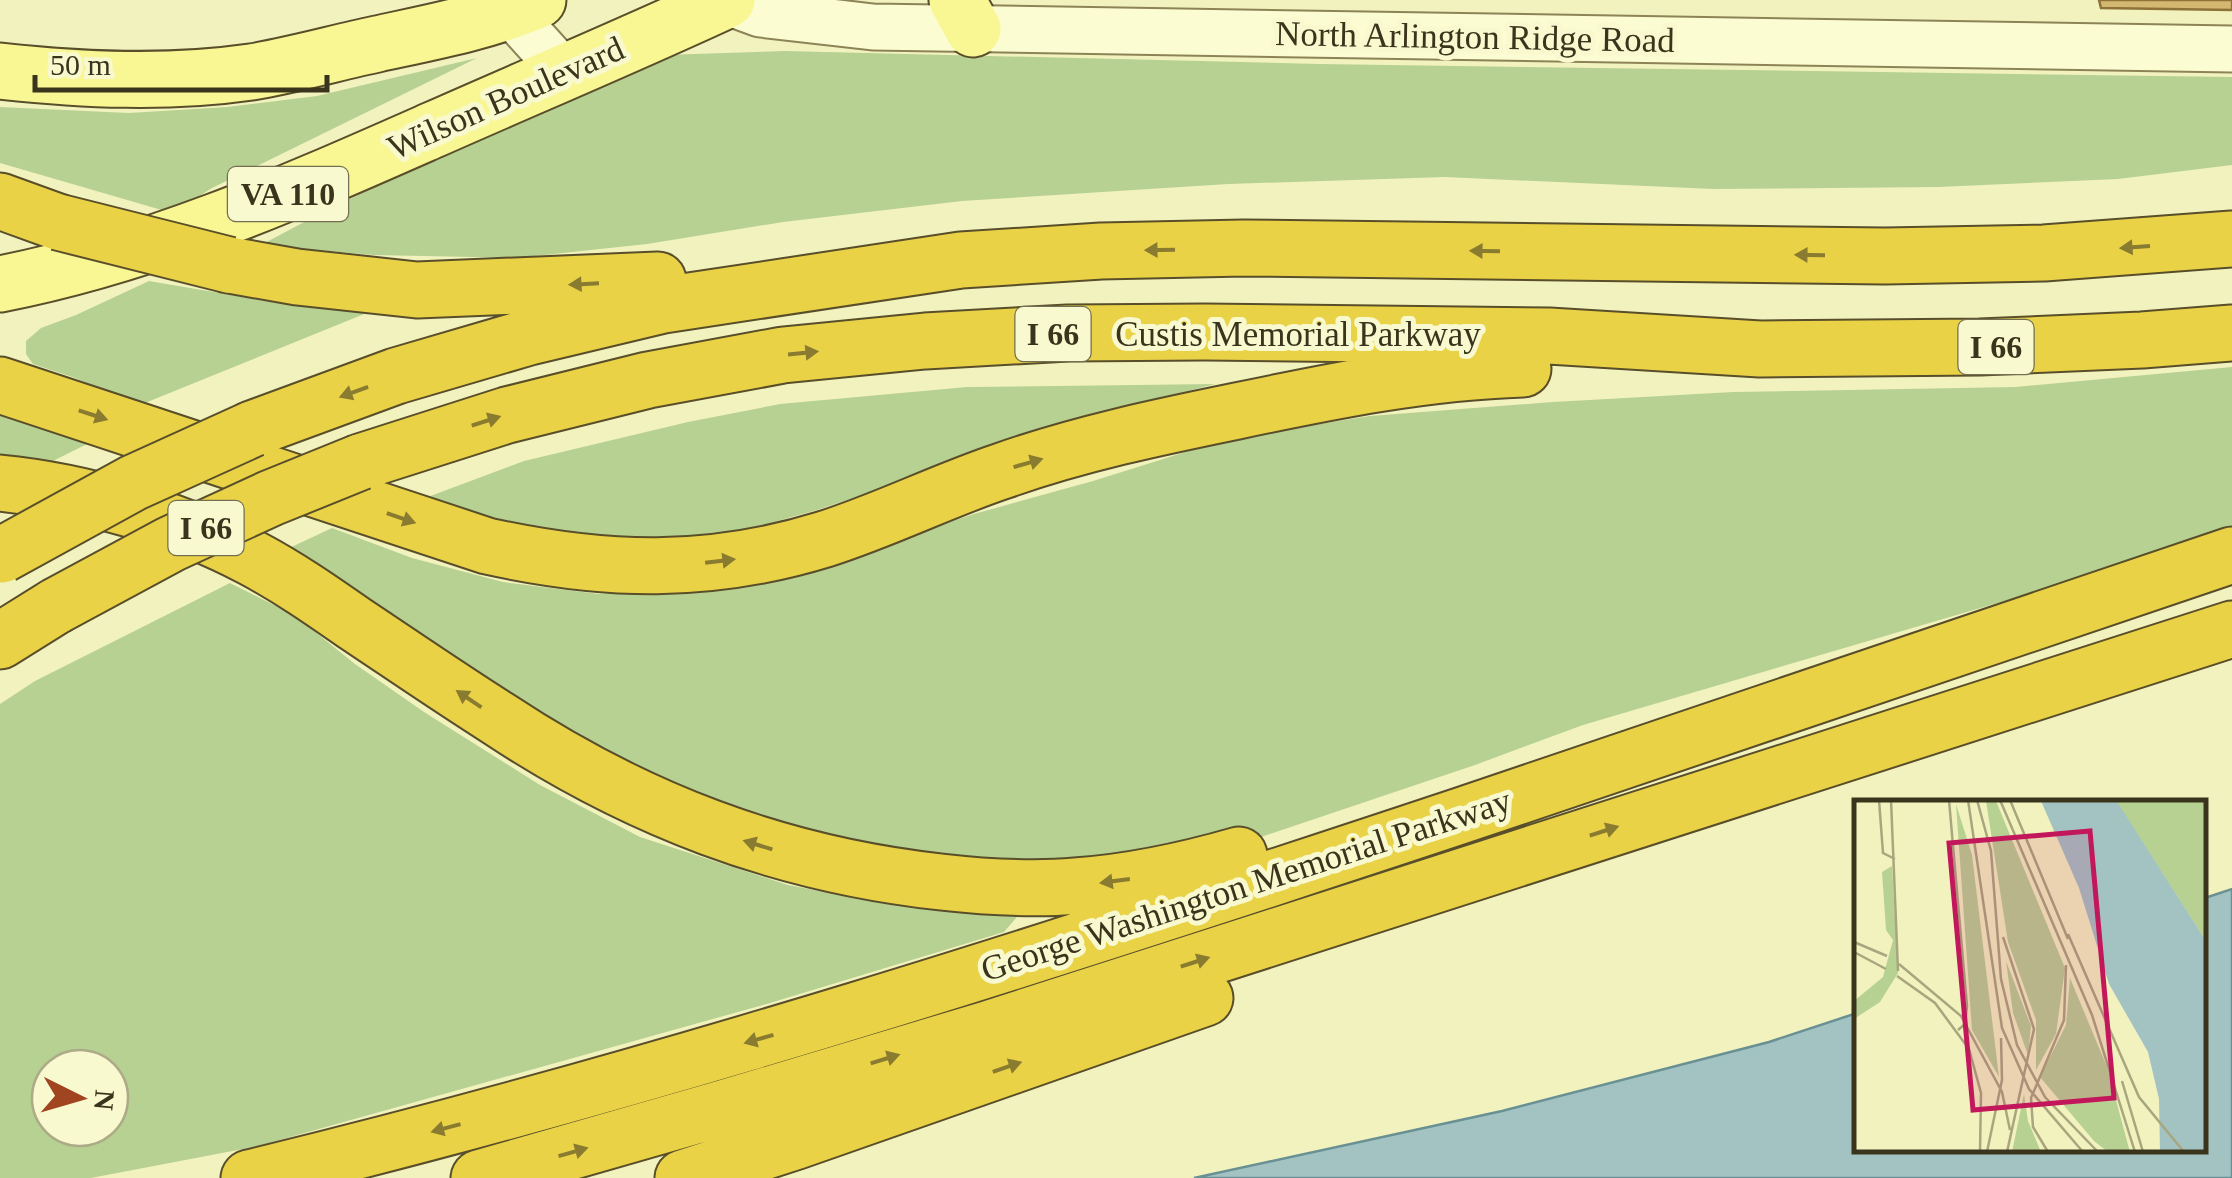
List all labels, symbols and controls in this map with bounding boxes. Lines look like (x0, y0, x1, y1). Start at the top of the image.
street label: North Arlington Ridge Road (1275, 14, 1676, 60)
street label: Wilson Boulevard (382, 28, 631, 168)
scale bar (35, 30, 328, 92)
text: 50 m (50, 48, 111, 81)
road number: VA 110 (228, 167, 348, 221)
one-way arrow (2118, 239, 2150, 255)
one-way arrow (1144, 242, 1176, 258)
one-way arrow (1469, 243, 1501, 259)
one-way arrow (1794, 247, 1826, 263)
one-way arrow (567, 276, 599, 292)
road number: I 66 (1016, 307, 1090, 361)
street label: Custis Memorial Parkway (1115, 315, 1481, 354)
road number: I 66 (1958, 320, 2034, 374)
one-way arrow (788, 345, 820, 361)
one-way arrow (338, 384, 368, 400)
one-way arrow (78, 409, 108, 424)
one-way arrow (471, 413, 501, 428)
one-way arrow (1013, 455, 1044, 470)
road number: I 66 (168, 501, 244, 555)
one-way arrow (387, 511, 417, 526)
one-way arrow (704, 553, 736, 569)
one-way arrow (455, 691, 482, 709)
street label: George Washington Memorial Parkway (976, 781, 1516, 989)
inset map (1854, 800, 2207, 1153)
one-way arrow (1590, 823, 1620, 838)
one-way arrow (742, 837, 773, 852)
one-way arrow (1099, 874, 1130, 890)
one-way arrow (1180, 954, 1210, 969)
one-way arrow (743, 1032, 774, 1047)
north arrow (30, 1048, 130, 1148)
one-way arrow (870, 1051, 900, 1066)
one-way arrow (993, 1059, 1023, 1074)
text: N (88, 1089, 121, 1112)
one-way arrow (430, 1120, 461, 1136)
one-way arrow (558, 1143, 589, 1159)

